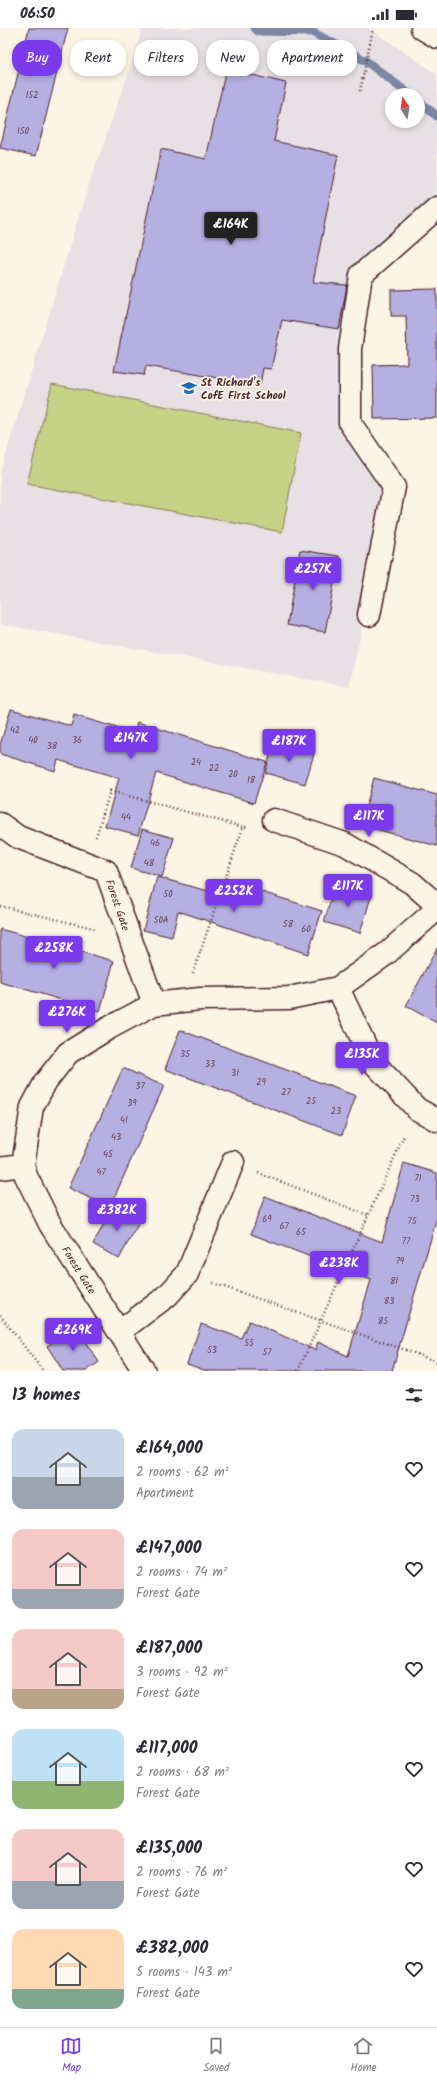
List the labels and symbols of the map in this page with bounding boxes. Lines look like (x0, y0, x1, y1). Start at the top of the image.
house number: 152 (26, 88, 38, 103)
north arrow (385, 88, 425, 128)
house number: 150 (17, 124, 30, 139)
pin: £164K (203, 212, 259, 246)
place label: St Richard's CofE First School (201, 374, 286, 405)
school or university icon: St Richard's CofE First School (180, 379, 198, 397)
pin: £257K (285, 557, 341, 591)
house number: 42 (10, 723, 20, 738)
pin: £147K (103, 726, 159, 760)
pin: £187K (261, 729, 317, 763)
house number: 40 (28, 733, 38, 748)
house number: 36 (72, 733, 82, 748)
house number: 38 (47, 739, 58, 754)
house number: 24 (191, 755, 201, 770)
house number: 22 (209, 761, 219, 776)
house number: 20 (228, 767, 238, 782)
house number: 18 (247, 773, 256, 788)
pin: £117K (341, 804, 397, 838)
house number: 44 (121, 810, 131, 825)
house number: 46 (150, 836, 160, 851)
house number: 48 (144, 856, 155, 871)
pin: £117K (320, 874, 376, 908)
street label: Forest Gate (100, 877, 134, 934)
pin: £252K (206, 879, 262, 913)
house number: 50 (163, 887, 173, 902)
house number: 50A (154, 913, 169, 928)
house number: 58 (283, 917, 294, 932)
house number: 60 (301, 922, 311, 937)
pin: £258K (26, 936, 82, 970)
pin: £276K (39, 1000, 95, 1034)
pin: £135K (334, 1042, 390, 1076)
house number: 35 (180, 1047, 191, 1062)
house number: 33 (205, 1057, 215, 1072)
house number: 31 (231, 1066, 239, 1081)
house number: 29 (256, 1075, 266, 1090)
house number: 37 (135, 1079, 145, 1094)
house number: 27 (281, 1085, 292, 1100)
house number: 25 (306, 1094, 317, 1109)
house number: 39 (127, 1096, 137, 1111)
house number: 23 (331, 1104, 341, 1119)
house number: 41 (120, 1113, 128, 1128)
house number: 43 (111, 1130, 121, 1145)
house number: 45 (103, 1147, 114, 1162)
house number: 47 (96, 1165, 106, 1180)
house number: 71 (415, 1171, 422, 1186)
house number: 73 (410, 1192, 420, 1207)
pin: £382K (89, 1198, 145, 1232)
house number: 69 (262, 1212, 272, 1227)
house number: 75 (408, 1214, 418, 1229)
house number: 67 (279, 1219, 289, 1234)
house number: 65 (296, 1225, 307, 1240)
house number: 77 (402, 1234, 411, 1249)
street label: Forest Gate (56, 1243, 100, 1298)
pin: £238K (311, 1251, 367, 1285)
house number: 79 (396, 1254, 405, 1269)
house number: 81 (390, 1274, 398, 1289)
house number: 83 (384, 1294, 394, 1309)
house number: 85 (378, 1314, 389, 1329)
pin: £269K (45, 1318, 101, 1352)
house number: 55 (244, 1336, 255, 1351)
house number: 53 (207, 1343, 217, 1358)
house number: 57 (263, 1345, 272, 1360)

